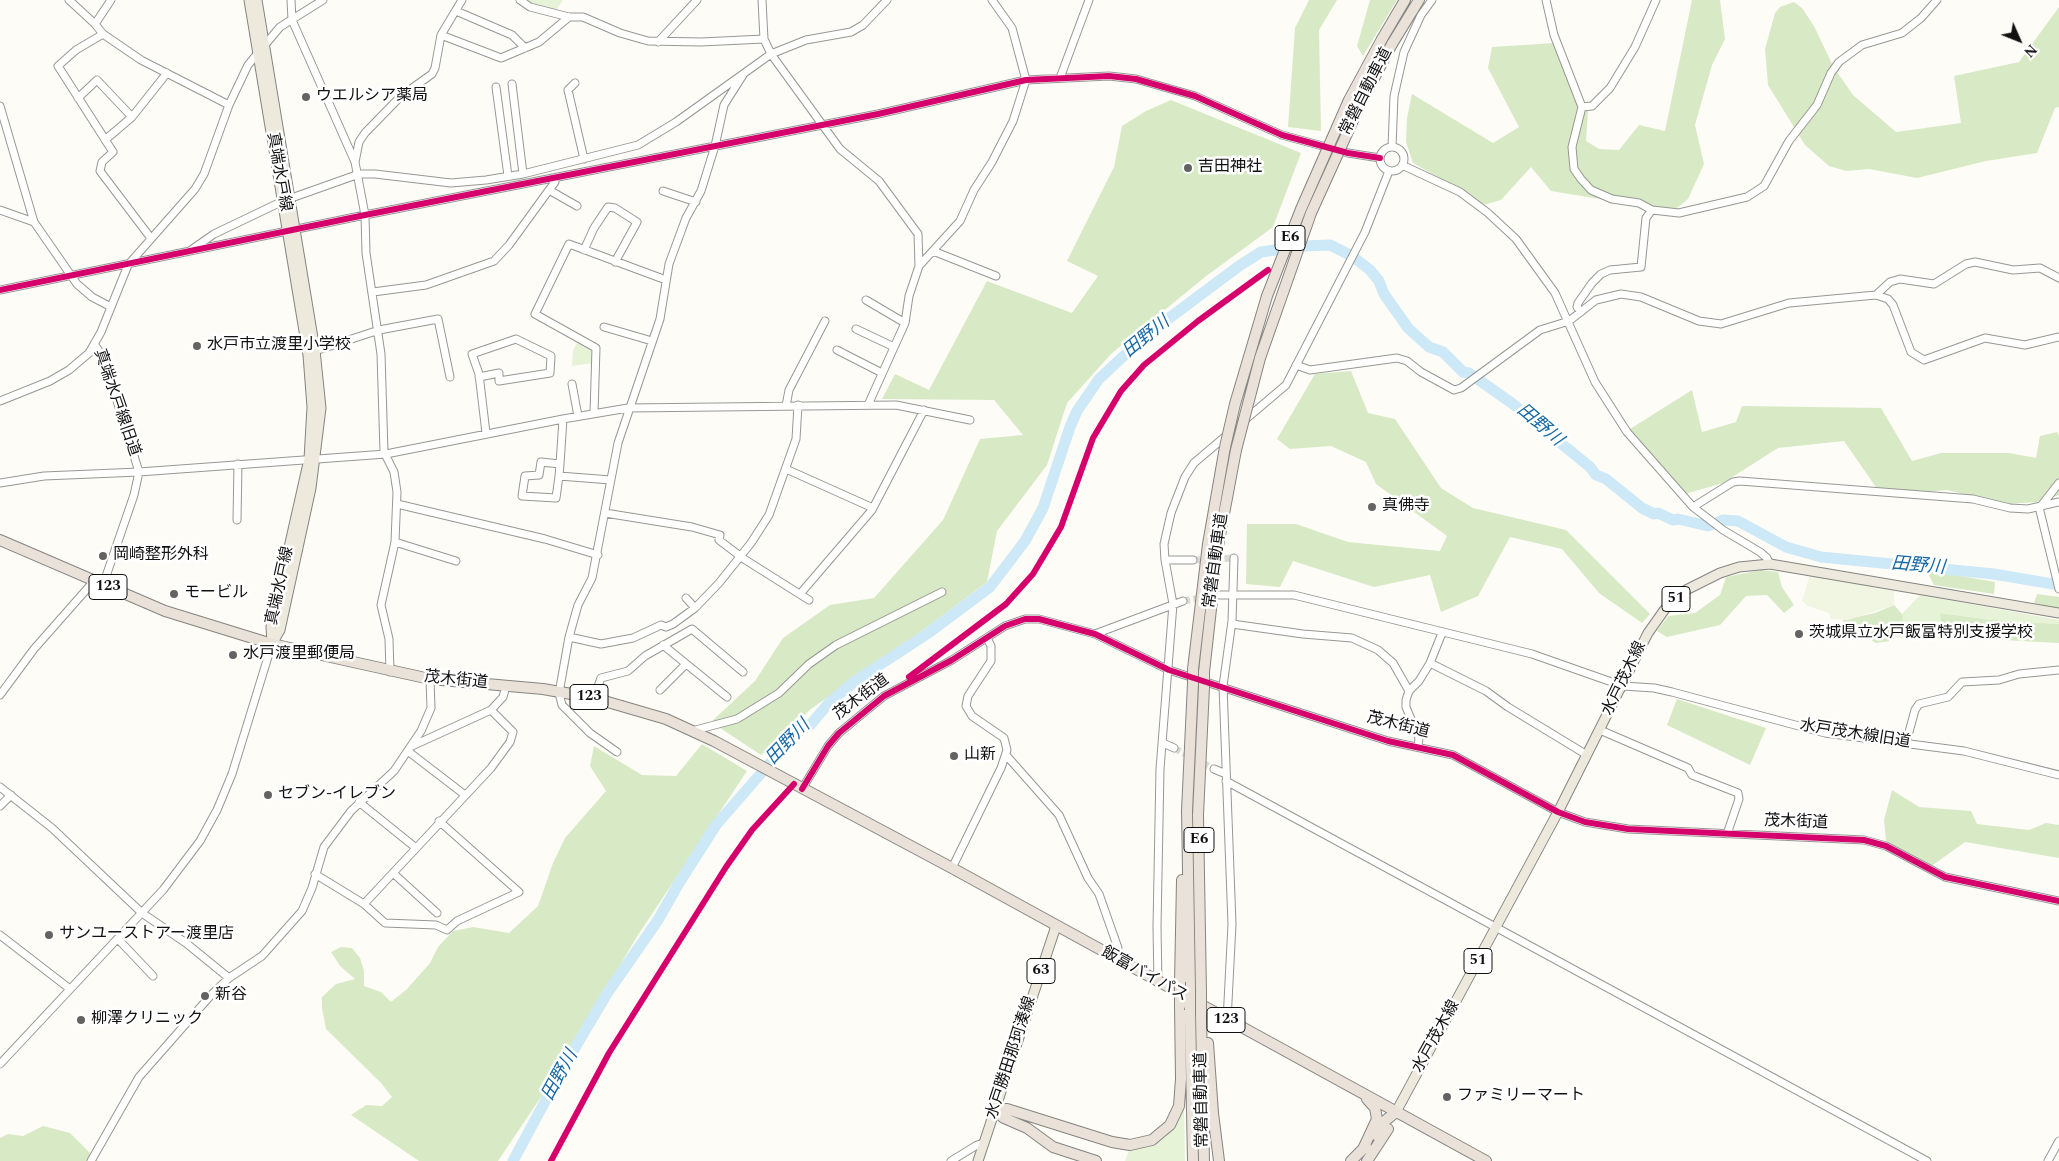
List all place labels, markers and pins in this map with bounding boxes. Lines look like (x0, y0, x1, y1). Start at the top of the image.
place label: ウエルシア薬局 (316, 87, 428, 107)
marker: ウエルシア薬局 (300, 91, 312, 103)
place label: 吉田神社 (1198, 158, 1262, 178)
marker: 吉田神社 (1182, 162, 1194, 174)
place label: 水戸市立渡里小学校 (207, 336, 351, 356)
marker: 水戸市立渡里小学校 (191, 340, 203, 352)
place label: 真佛寺 (1382, 497, 1430, 517)
marker: 真佛寺 (1366, 501, 1378, 513)
place label: 岡崎整形外科 (113, 546, 209, 566)
marker: 岡崎整形外科 (97, 550, 109, 562)
place label: モービル (184, 584, 248, 604)
marker: モービル (168, 588, 180, 600)
place label: 茨城県立水戸飯富特別支援学校 (1809, 624, 2033, 644)
marker: 茨城県立水戸飯富特別支援学校 (1793, 628, 1805, 640)
place label: 水戸渡里郵便局 (243, 645, 355, 665)
marker: 水戸渡里郵便局 (227, 649, 239, 661)
place label: 山新 (964, 746, 996, 766)
marker: 山新 (948, 750, 960, 762)
place label: セブン-イレブン (278, 785, 396, 805)
marker: セブン-イレブン (262, 789, 274, 801)
place label: サンユーストアー渡里店 (59, 925, 234, 945)
marker: サンユーストアー渡里店 (43, 929, 55, 941)
place label: 新谷 (215, 986, 247, 1006)
marker: 新谷 (199, 990, 211, 1002)
place label: 柳澤クリニック (91, 1010, 203, 1030)
marker: 柳澤クリニック (75, 1014, 87, 1026)
place label: ファミリーマート (1457, 1087, 1585, 1107)
marker: ファミリーマート (1441, 1091, 1453, 1103)

